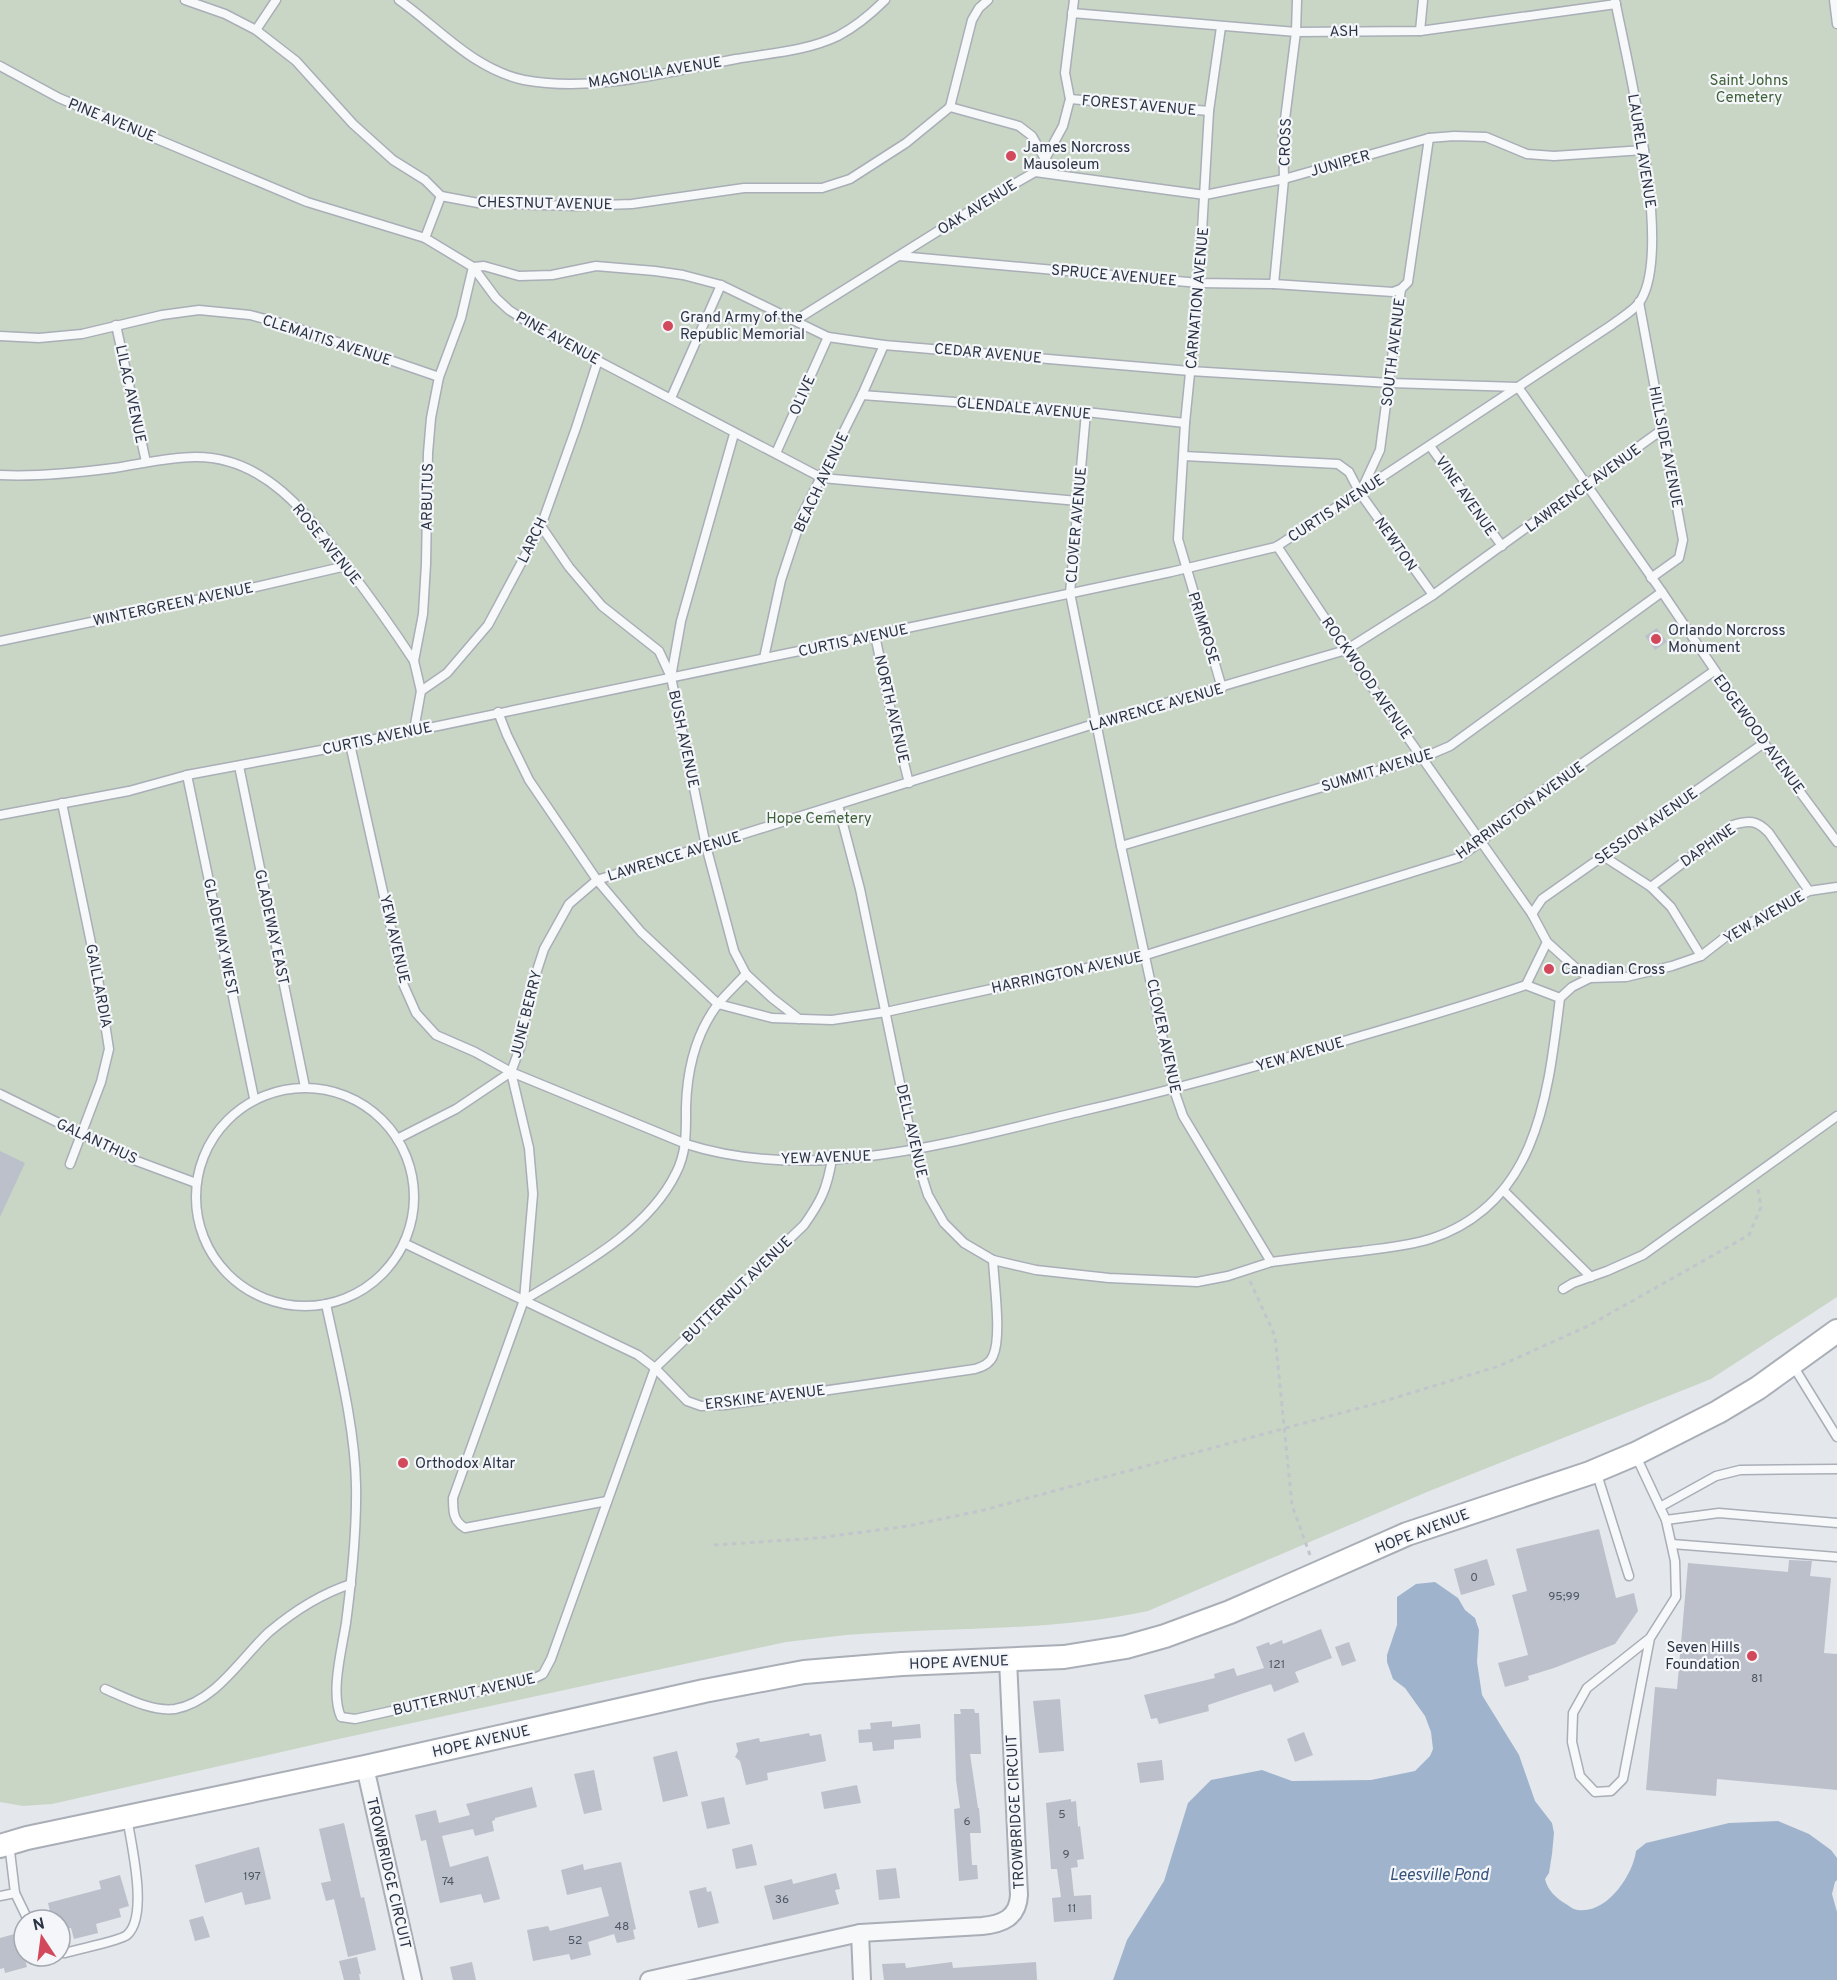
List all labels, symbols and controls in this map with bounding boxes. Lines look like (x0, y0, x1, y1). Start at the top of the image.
street label: ASH (1329, 23, 1359, 42)
street label: MAGNOLIA AVENUE (587, 54, 723, 93)
park label: Saint Johns Cemetery (1710, 72, 1788, 108)
street label: FOREST AVENUE (1081, 92, 1197, 121)
street label: LAUREL AVENUE (1622, 93, 1659, 210)
street label: PINE AVENUE (65, 95, 158, 148)
street label: CROSS (1276, 118, 1297, 167)
place label: James Norcross Mausoleum (1023, 139, 1130, 175)
street label: JUNIPER (1308, 147, 1373, 182)
marker: James Norcross Mausoleum (1004, 149, 1018, 163)
street label: OAK AVENUE (935, 176, 1021, 240)
street label: CHESTNUT AVENUE (477, 194, 613, 215)
street label: CARNATION AVENUE (1183, 226, 1214, 370)
street label: SPRUCE AVENUEE (1050, 262, 1178, 291)
street label: SOUTH AVENUE (1378, 297, 1411, 408)
street label: PINE AVENUE (512, 308, 603, 370)
place label: Grand Army of the Republic Memorial (680, 309, 805, 345)
street label: CLEMAITIS AVENUE (260, 312, 394, 371)
marker: Grand Army of the Republic Memorial (661, 319, 675, 333)
street label: CEDAR AVENUE (933, 340, 1042, 369)
street label: LILAC AVENUE (110, 343, 149, 445)
street label: OLIVE (786, 373, 821, 419)
street label: HILLSIDE AVENUE (1643, 385, 1686, 510)
street label: GLENDALE AVENUE (956, 394, 1092, 425)
street label: BEACH AVENUE (791, 429, 854, 536)
street label: LAWRENCE AVENUE (1522, 441, 1646, 538)
street label: VINE AVENUE (1430, 453, 1499, 541)
street label: ARBUTUS (418, 463, 439, 531)
street label: CLOVER AVENUE (1063, 466, 1092, 584)
street label: CURTIS AVENUE (1285, 471, 1389, 548)
street label: ROSE AVENUE (287, 501, 364, 589)
street label: NEWTON (1369, 514, 1420, 576)
street label: LARCH (514, 515, 553, 567)
street label: WINTERGREEN AVENUE (91, 579, 255, 632)
street label: PRIMROSE (1183, 590, 1223, 667)
street label: ROCKWOOD AVENUE (1316, 614, 1415, 744)
street label: CURTIS AVENUE (797, 621, 910, 662)
place label: Orlando Norcross Monument (1668, 622, 1785, 658)
marker: Orlando Norcross Monument (1649, 632, 1663, 646)
street label: NORTH AVENUE (869, 653, 912, 765)
street label: EDGEWOOD AVENUE (1708, 671, 1808, 798)
street label: LAWRENCE AVENUE (1087, 680, 1226, 737)
street label: BUSH AVENUE (663, 689, 702, 790)
street label: CURTIS AVENUE (321, 719, 434, 760)
street label: SUMMIT AVENUE (1319, 745, 1436, 797)
street label: HARRINGTON AVENUE (1453, 758, 1589, 864)
street label: SESSION AVENUE (1592, 785, 1702, 870)
park label: Hope Cemetery (766, 810, 872, 829)
street label: DAPHINE (1678, 820, 1740, 872)
street label: LAWRENCE AVENUE (605, 828, 744, 887)
street label: GLADEWAY EAST (249, 868, 292, 987)
street label: GLADEWAY WEST (198, 877, 241, 998)
street label: YEW AVENUE (1721, 887, 1809, 949)
street label: YEW AVENUE (374, 893, 413, 986)
street label: GAILLARDIA (80, 943, 115, 1030)
street label: HARRINGTON AVENUE (990, 948, 1145, 999)
place label: Canadian Cross (1561, 961, 1665, 980)
marker: Canadian Cross (1542, 962, 1556, 976)
street label: JUNE BERRY (507, 968, 548, 1060)
street label: CLOVER AVENUE (1141, 977, 1184, 1095)
street label: YEW AVENUE (1254, 1034, 1347, 1077)
street label: DELL AVENUE (891, 1083, 931, 1180)
street label: GALANTHUS (53, 1115, 140, 1169)
street label: YEW AVENUE (780, 1147, 872, 1170)
street label: BUTTERNUT AVENUE (679, 1233, 797, 1347)
street label: ERSKINE AVENUE (704, 1382, 827, 1415)
place label: Orthodox Altar (415, 1455, 516, 1474)
marker: Orthodox Altar (396, 1456, 410, 1470)
street label: HOPE AVENUE (1373, 1506, 1473, 1559)
house number: 0 (1470, 1570, 1478, 1586)
house number: 95;99 (1548, 1589, 1580, 1605)
place label: Seven Hills Foundation (1665, 1639, 1740, 1675)
marker: Seven Hills Foundation (1745, 1649, 1759, 1663)
street label: HOPE AVENUE (909, 1652, 1009, 1675)
house number: 121 (1269, 1657, 1285, 1673)
street label: BUTTERNUT AVENUE (391, 1670, 537, 1721)
house number: 81 (1751, 1671, 1763, 1687)
street label: HOPE AVENUE (431, 1722, 532, 1763)
street label: TROWBRIDGE CIRCUIT (1003, 1734, 1030, 1890)
street label: TROWBRIDGE CIRCUIT (361, 1796, 414, 1951)
house number: 5 (1058, 1807, 1066, 1823)
house number: 6 (963, 1814, 971, 1830)
house number: 9 (1062, 1847, 1070, 1863)
water label: Leesville Pond (1390, 1866, 1490, 1886)
house number: 197 (243, 1869, 261, 1885)
house number: 74 (442, 1874, 454, 1890)
house number: 36 (775, 1892, 789, 1908)
house number: 11 (1068, 1901, 1076, 1917)
north arrow (12, 1908, 72, 1968)
text: N (31, 1914, 47, 1936)
house number: 48 (615, 1919, 629, 1935)
house number: 52 (568, 1933, 582, 1949)

